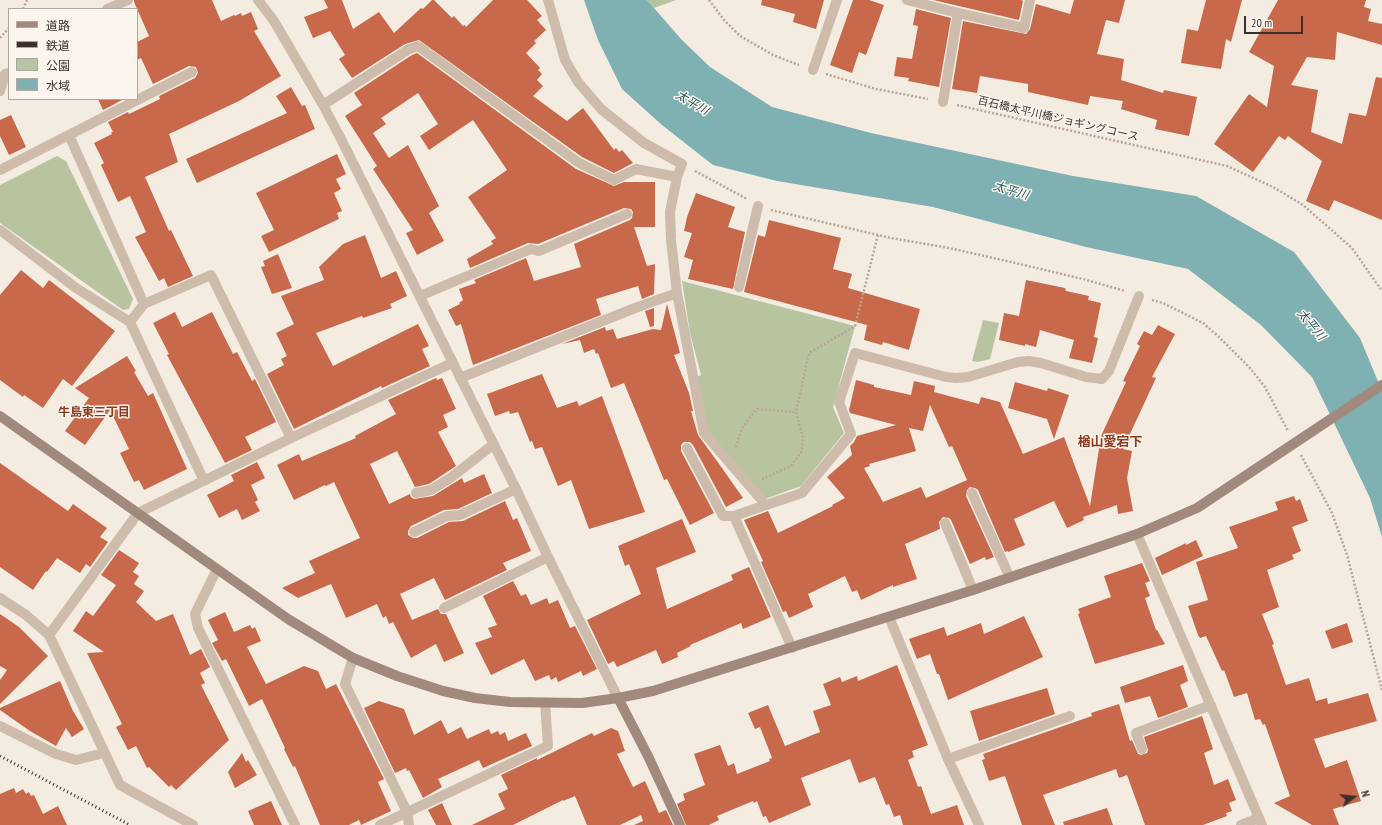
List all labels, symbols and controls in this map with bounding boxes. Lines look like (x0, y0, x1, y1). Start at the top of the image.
legend (8, 8, 138, 100)
scale bar (1246, 8, 1305, 34)
text: 20 m (1251, 15, 1272, 30)
text: 道路 (46, 18, 70, 33)
text: 鉄道 (46, 38, 70, 53)
text: 公園 (46, 58, 70, 73)
text: 水域 (46, 78, 70, 93)
water label: 太平川 (673, 88, 711, 118)
street label: 百石橋太平川橋ジョギングコース (976, 94, 1140, 144)
water label: 太平川 (992, 179, 1030, 203)
water label: 太平川 (1294, 307, 1328, 343)
district label: 牛島東三丁目 (58, 406, 130, 420)
district label: 楢山愛宕下 (1078, 434, 1142, 450)
north arrow (1334, 777, 1374, 817)
text: N (1358, 789, 1373, 798)

